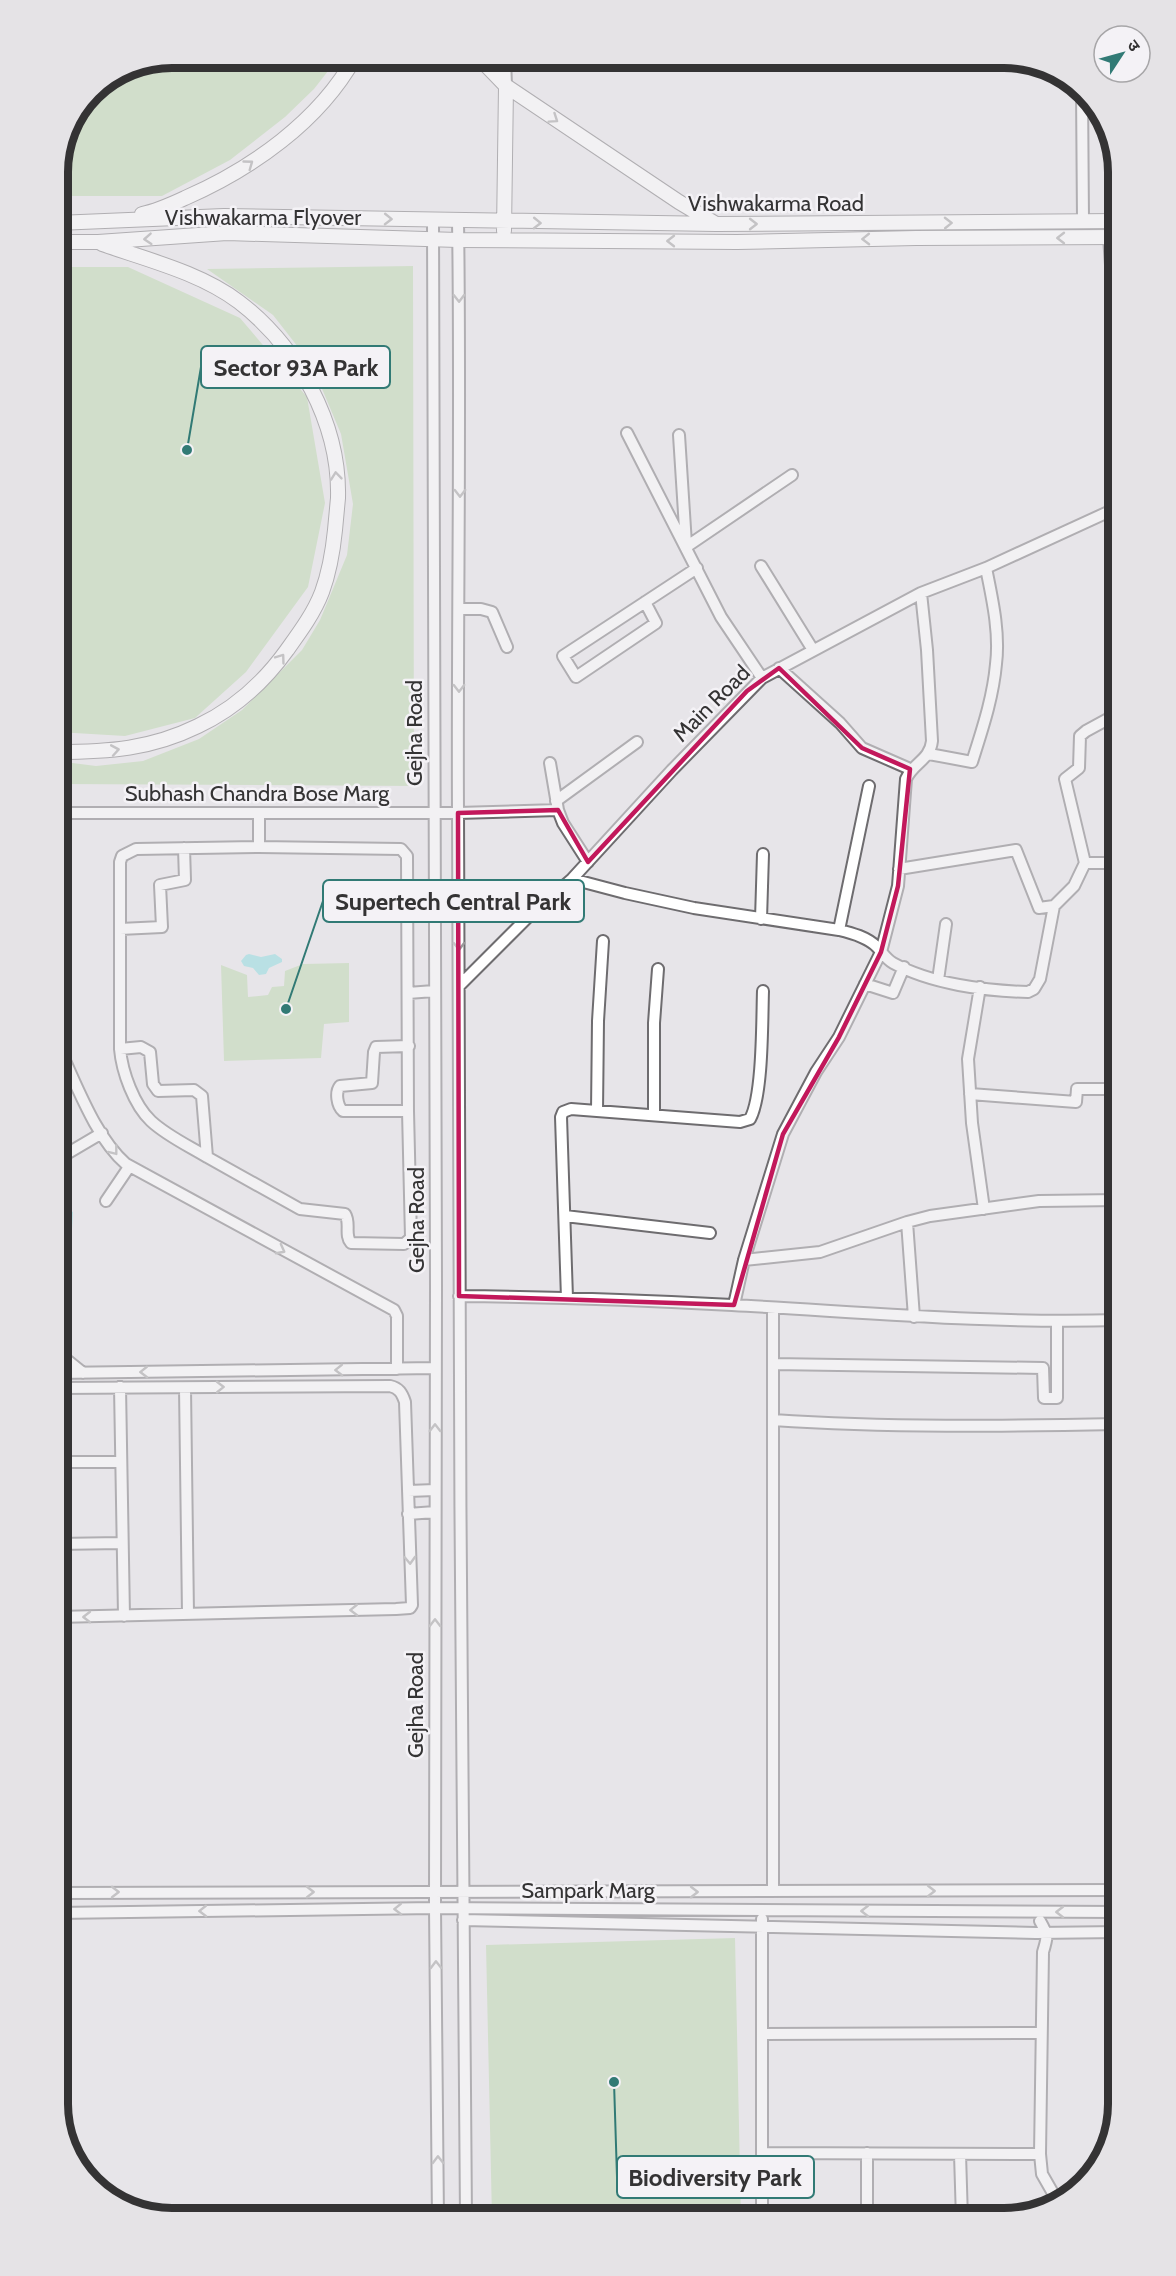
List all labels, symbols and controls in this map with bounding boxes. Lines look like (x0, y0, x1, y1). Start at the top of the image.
north arrow (1092, 24, 1152, 84)
text: उ (1123, 36, 1145, 55)
one-way arrow (547, 112, 558, 123)
one-way arrow (242, 160, 253, 171)
street label: Vishwakarma Road (688, 190, 864, 217)
street label: Vishwakarma Flyover (165, 204, 361, 231)
one-way arrow (383, 213, 392, 225)
one-way arrow (533, 217, 542, 229)
one-way arrow (944, 217, 953, 229)
one-way arrow (749, 218, 758, 230)
one-way arrow (143, 232, 152, 245)
one-way arrow (1056, 232, 1065, 244)
one-way arrow (861, 233, 870, 245)
one-way arrow (666, 235, 675, 247)
one-way arrow (452, 294, 465, 303)
callout: Sector 93A Park (201, 346, 390, 388)
text: Sector 93A Park (214, 353, 379, 382)
one-way arrow (330, 472, 343, 481)
one-way arrow (454, 489, 466, 498)
one-way arrow (274, 653, 285, 664)
street label: Main Road (667, 659, 756, 748)
street label: Gejha Road (401, 680, 428, 786)
one-way arrow (453, 684, 465, 693)
one-way arrow (111, 745, 120, 757)
street label: Subhash Chandra Bose Marg (125, 780, 390, 807)
callout: Supertech Central Park (323, 880, 584, 922)
text: Supertech Central Park (335, 887, 571, 916)
one-way arrow (453, 942, 465, 951)
one-way arrow (107, 1145, 118, 1156)
street label: Gejha Road (403, 1167, 430, 1273)
one-way arrow (275, 1243, 285, 1254)
one-way arrow (334, 1363, 343, 1376)
one-way arrow (139, 1366, 148, 1378)
one-way arrow (216, 1381, 225, 1393)
one-way arrow (429, 1424, 441, 1433)
one-way arrow (403, 1556, 416, 1565)
one-way arrow (350, 1604, 359, 1617)
one-way arrow (83, 1610, 92, 1623)
one-way arrow (429, 1619, 441, 1628)
street label: Gejha Road (402, 1652, 429, 1758)
street label: Sampark Marg (521, 1877, 656, 1904)
one-way arrow (927, 1885, 936, 1897)
one-way arrow (111, 1886, 120, 1898)
one-way arrow (306, 1886, 315, 1898)
one-way arrow (690, 1886, 699, 1898)
one-way arrow (393, 1903, 402, 1915)
one-way arrow (198, 1905, 207, 1917)
one-way arrow (861, 1905, 870, 1917)
one-way arrow (1056, 1906, 1065, 1918)
one-way arrow (429, 1961, 442, 1970)
one-way arrow (432, 2156, 444, 2165)
callout: Biodiversity Park (617, 2156, 814, 2198)
text: Biodiversity Park (628, 2163, 802, 2192)

